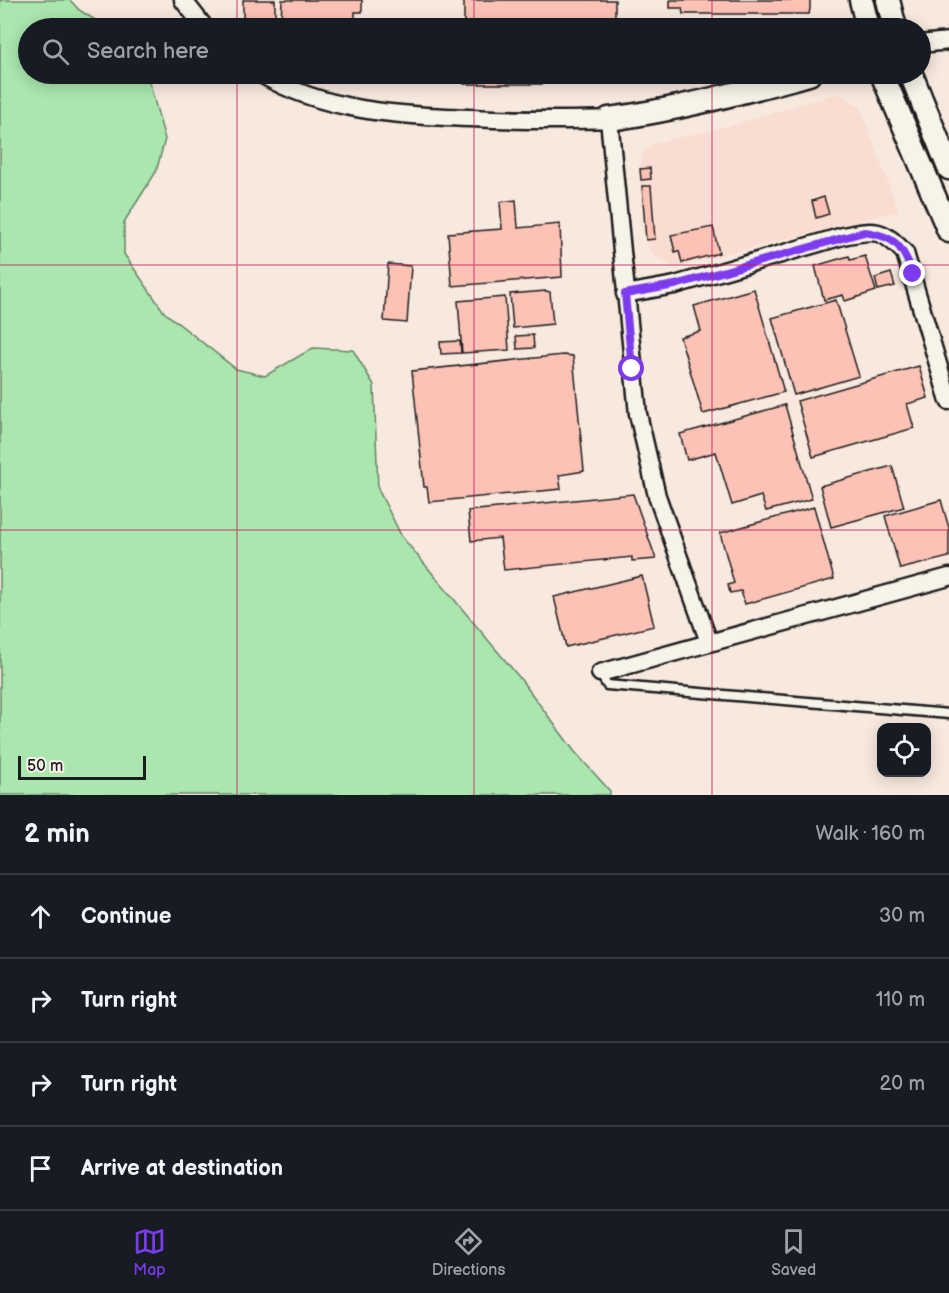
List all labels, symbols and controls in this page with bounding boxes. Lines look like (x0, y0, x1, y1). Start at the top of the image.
search box (18, 18, 931, 84)
icon: search (39, 35, 72, 68)
text: Search here (87, 38, 209, 65)
route end (899, 260, 925, 286)
route start (618, 355, 644, 381)
map controls (877, 723, 931, 777)
button: locate (877, 723, 931, 777)
scale bar (18, 753, 146, 780)
text: 50 m (27, 757, 63, 776)
text: 2 min (24, 819, 90, 850)
text: Walk · 160 m (816, 822, 925, 846)
icon: ahead (24, 900, 57, 933)
text: Continue (81, 903, 171, 930)
text: 30 m (879, 904, 925, 928)
icon: right (24, 984, 57, 1017)
text: Turn right (81, 987, 177, 1014)
text: 110 m (876, 988, 925, 1012)
icon: right (24, 1068, 57, 1101)
text: Turn right (81, 1071, 177, 1098)
text: 20 m (880, 1072, 925, 1096)
icon: arrive (24, 1152, 57, 1185)
text: Arrive at destination (81, 1155, 283, 1182)
tab: Map (133, 1225, 166, 1280)
tab: Directions (432, 1225, 505, 1280)
tab: Saved (771, 1225, 816, 1280)

